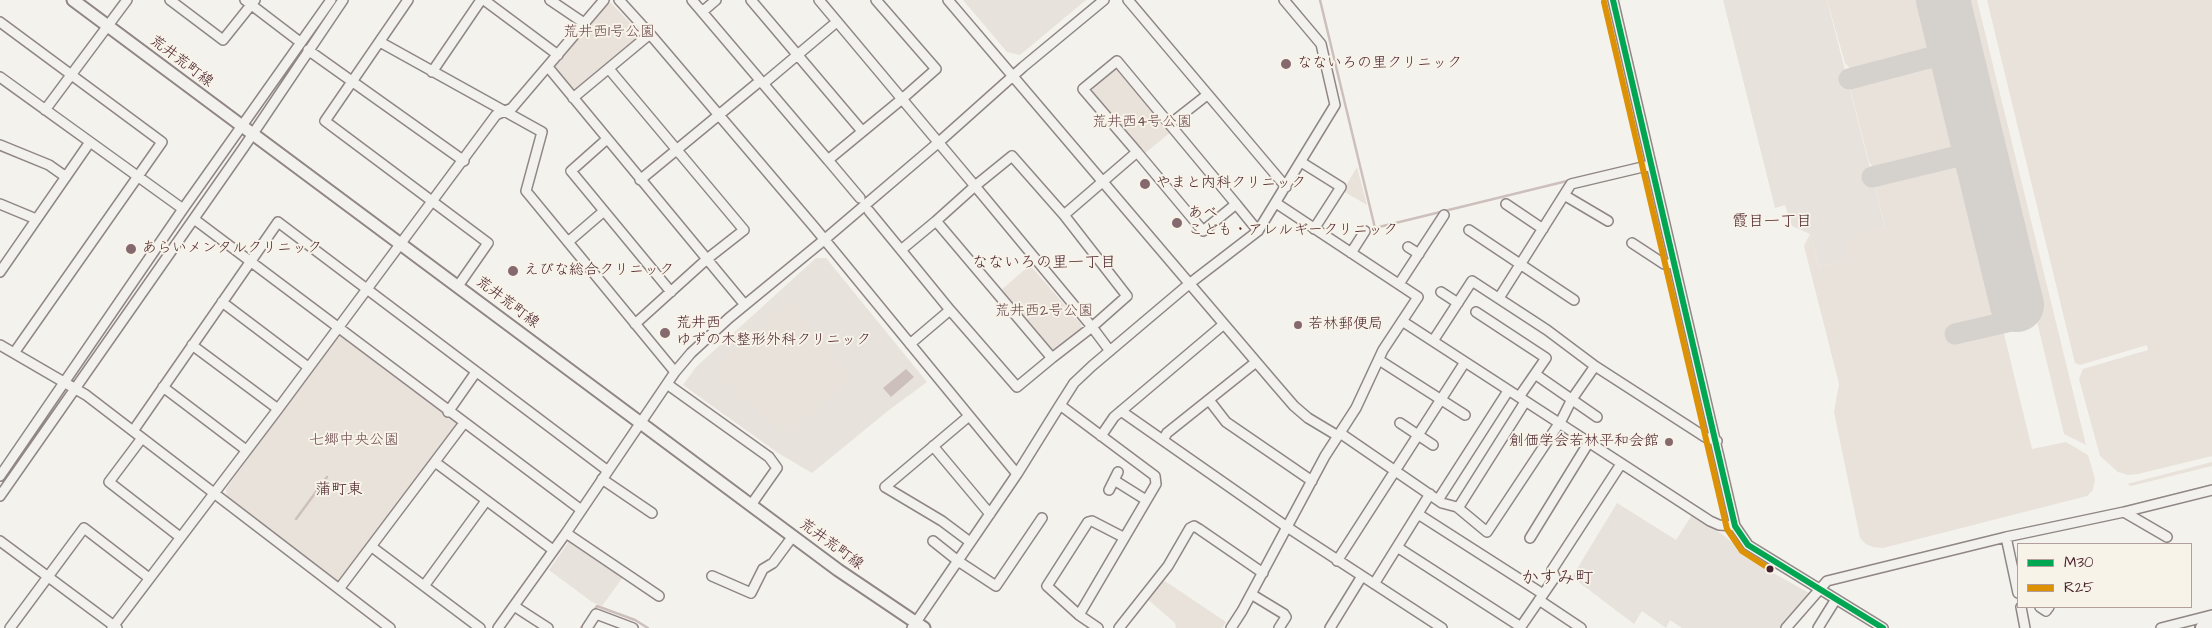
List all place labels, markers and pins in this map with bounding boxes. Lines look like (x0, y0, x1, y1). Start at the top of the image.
place label: なないろの里クリニック (1297, 55, 1462, 73)
marker: なないろの里クリニック (1279, 57, 1293, 71)
place label: やまと内科クリニック (1156, 175, 1306, 193)
marker: やまと内科クリニック (1138, 177, 1152, 191)
place label: あべ こども・アレルギークリニック (1188, 205, 1398, 240)
marker: あべ こども・アレルギークリニック (1170, 216, 1184, 230)
place label: あらいメンタルクリニック (142, 240, 322, 258)
marker: あらいメンタルクリニック (124, 242, 138, 256)
place label: えびな総合クリニック (524, 262, 674, 280)
marker: えびな総合クリニック (506, 264, 520, 278)
place label: 荒井西 ゆずの木整形外科クリニック (676, 315, 871, 350)
place label: 若林郵便局 (1308, 316, 1383, 334)
marker: 若林郵便局 (1292, 319, 1304, 331)
marker: 荒井西 ゆずの木整形外科クリニック (658, 326, 672, 340)
place label: 創価学会若林平和会館 (1509, 433, 1659, 451)
marker: 創価学会若林平和会館 (1663, 436, 1675, 448)
unlabelled marker (1765, 564, 1775, 574)

